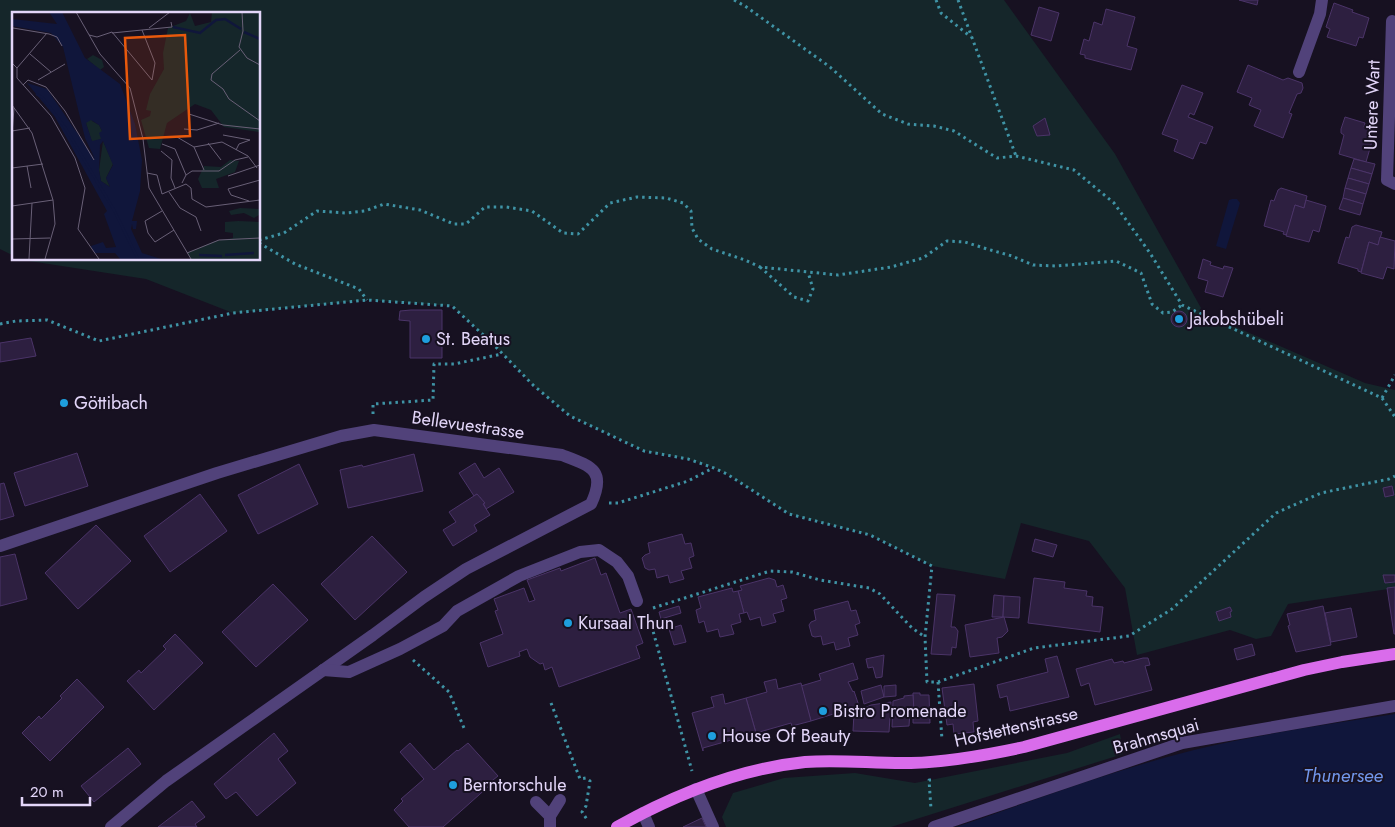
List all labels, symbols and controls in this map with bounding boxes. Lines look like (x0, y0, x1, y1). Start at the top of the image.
inset map (12, 12, 260, 260)
street label: Untere Wart (1357, 59, 1387, 150)
place label: Jakobshübeli (1187, 306, 1284, 332)
marker: Jakobshübeli (1173, 313, 1185, 325)
place label: St. Beatus (436, 326, 510, 352)
marker: St. Beatus (420, 333, 432, 345)
place label: Göttibach (74, 390, 148, 416)
marker: Göttibach (58, 397, 70, 409)
street label: Bellevuestrasse (410, 404, 526, 446)
place label: Kursaal Thun (578, 610, 674, 636)
marker: Kursaal Thun (562, 617, 574, 629)
place label: Bistro Promenade (833, 698, 967, 724)
street label: Hofstettenstrasse (952, 700, 1080, 754)
marker: Bistro Promenade (817, 705, 829, 717)
street label: Brahmsquai (1110, 711, 1202, 761)
place label: House Of Beauty (722, 723, 851, 749)
marker: House Of Beauty (706, 730, 718, 742)
water label: Thunersee (1303, 762, 1383, 789)
place label: Berntorschule (463, 772, 566, 798)
scale bar (22, 774, 90, 806)
marker: Berntorschule (447, 779, 459, 791)
text: 20 m (30, 781, 64, 803)

